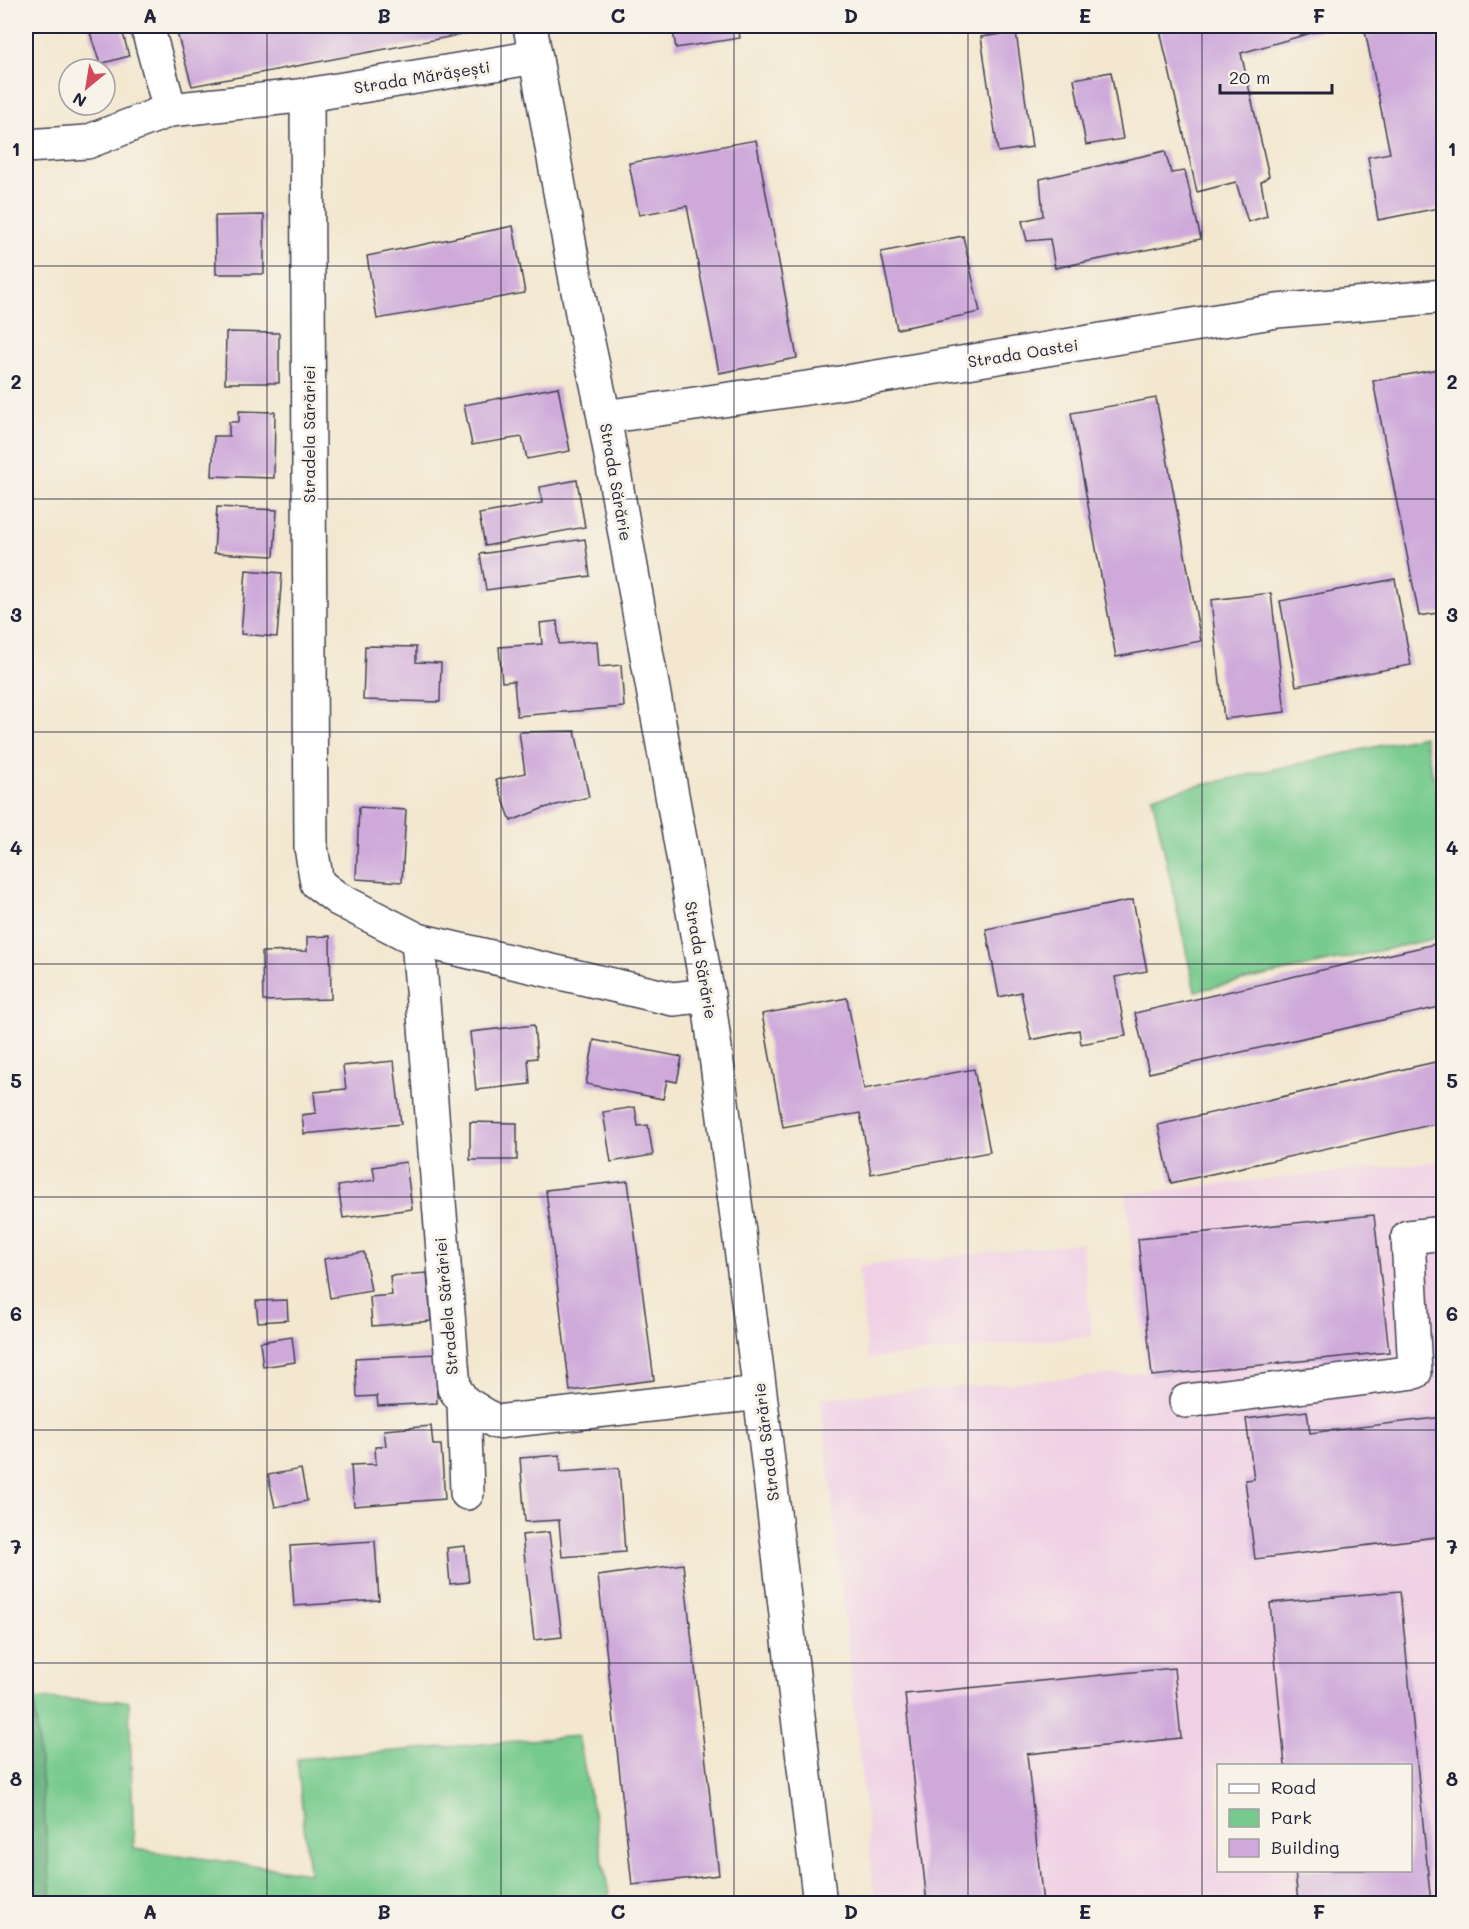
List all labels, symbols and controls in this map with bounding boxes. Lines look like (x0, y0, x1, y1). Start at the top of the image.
text: A (143, 2, 157, 28)
text: B (377, 2, 391, 28)
text: C (611, 2, 626, 28)
text: D (844, 2, 858, 28)
text: E (1079, 2, 1091, 28)
text: F (1313, 2, 1326, 28)
street label: Strada Mărășești (352, 55, 492, 99)
north arrow (57, 57, 117, 117)
scale bar (1220, 57, 1332, 95)
text: 20 m (1229, 65, 1270, 89)
text: N (69, 88, 90, 113)
text: 1 (12, 135, 20, 161)
text: 1 (1448, 135, 1456, 161)
street label: Strada Oastei (966, 333, 1080, 372)
street label: Stradela Sărăriei (298, 365, 319, 503)
text: 2 (10, 368, 22, 394)
text: 2 (1446, 368, 1458, 394)
street label: Strada Sărărie (596, 421, 637, 542)
text: 3 (10, 601, 22, 627)
text: 3 (1446, 601, 1458, 627)
text: 4 (10, 834, 23, 860)
text: 4 (1446, 834, 1459, 860)
street label: Strada Sărărie (681, 899, 722, 1020)
text: 5 (10, 1067, 22, 1093)
text: 5 (1446, 1067, 1458, 1093)
street label: Stradela Sărăriei (429, 1236, 462, 1376)
text: 6 (10, 1300, 22, 1326)
text: 6 (1446, 1300, 1458, 1326)
street label: Strada Sărărie (748, 1382, 783, 1502)
text: 7 (10, 1533, 22, 1559)
text: 7 (1446, 1533, 1458, 1559)
legend (1217, 1764, 1412, 1872)
text: 8 (10, 1765, 22, 1791)
text: 8 (1446, 1765, 1458, 1791)
text: Road (1271, 1775, 1316, 1799)
text: Park (1271, 1805, 1312, 1829)
text: Building (1271, 1835, 1339, 1859)
text: A (143, 1898, 157, 1924)
text: B (377, 1898, 391, 1924)
text: C (611, 1898, 626, 1924)
text: D (844, 1898, 858, 1924)
text: E (1079, 1898, 1091, 1924)
text: F (1313, 1898, 1326, 1924)

